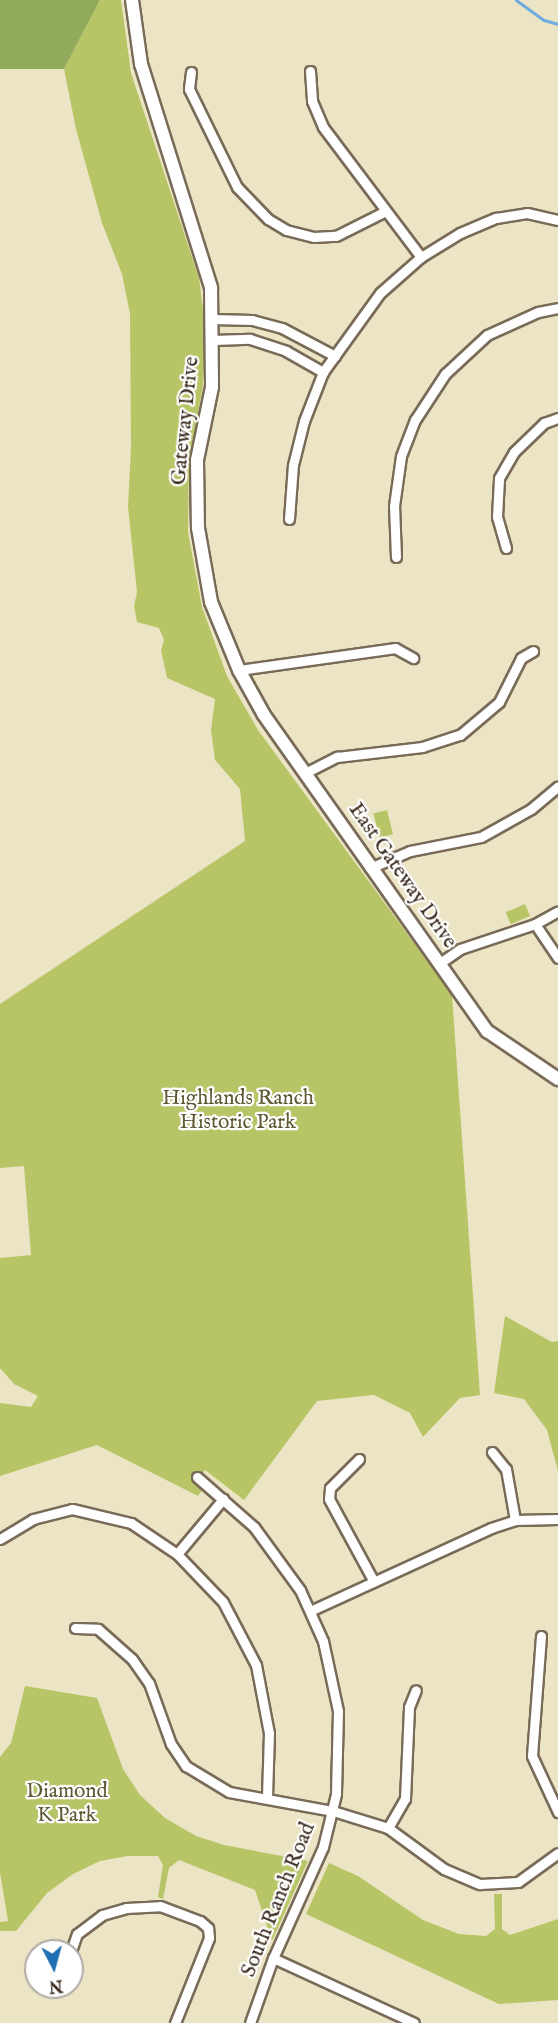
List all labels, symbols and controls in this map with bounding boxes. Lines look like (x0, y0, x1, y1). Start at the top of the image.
street label: Gateway Drive (167, 355, 205, 487)
street label: East Gateway Drive (342, 798, 462, 954)
park label: Highlands Ranch Historic Park (162, 1086, 314, 1136)
park label: Diamond K Park (26, 1779, 108, 1829)
street label: South Ranch Road (237, 1819, 321, 1981)
north arrow (24, 1939, 84, 1999)
text: N (48, 1974, 64, 1996)

